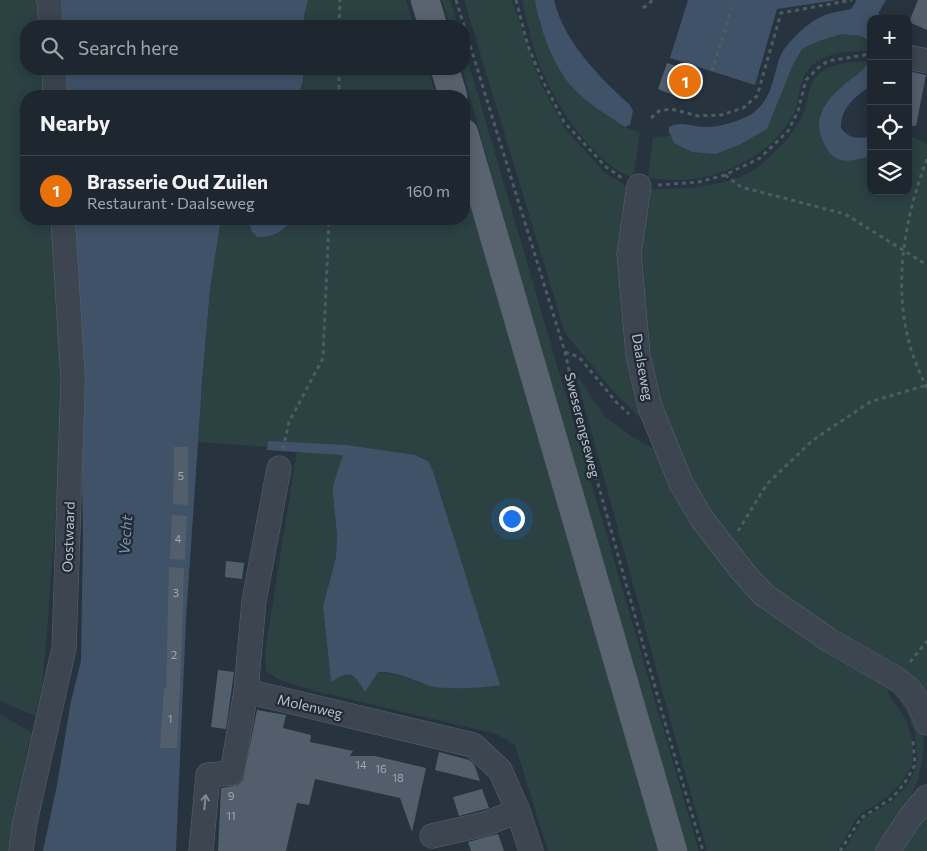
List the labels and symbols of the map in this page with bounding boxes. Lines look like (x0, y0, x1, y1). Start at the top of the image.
pin: 1 (669, 62, 701, 100)
street label: Daalseweg (629, 332, 657, 402)
street label: Sweserengseweg (562, 371, 604, 480)
house number: 5 (178, 469, 184, 482)
street label: Oostwaard (58, 501, 78, 573)
your location (499, 506, 525, 532)
water label: Vecht (115, 514, 135, 555)
house number: 4 (175, 532, 182, 545)
house number: 3 (173, 586, 179, 599)
house number: 2 (171, 648, 177, 661)
street label: Molenweg (276, 690, 345, 722)
house number: 1 (168, 712, 172, 725)
house number: 14 (355, 758, 367, 771)
house number: 16 (375, 762, 387, 775)
house number: 18 (392, 771, 404, 784)
house number: 9 (228, 789, 235, 802)
one-way arrow (200, 795, 210, 811)
house number: 11 (226, 809, 236, 822)

